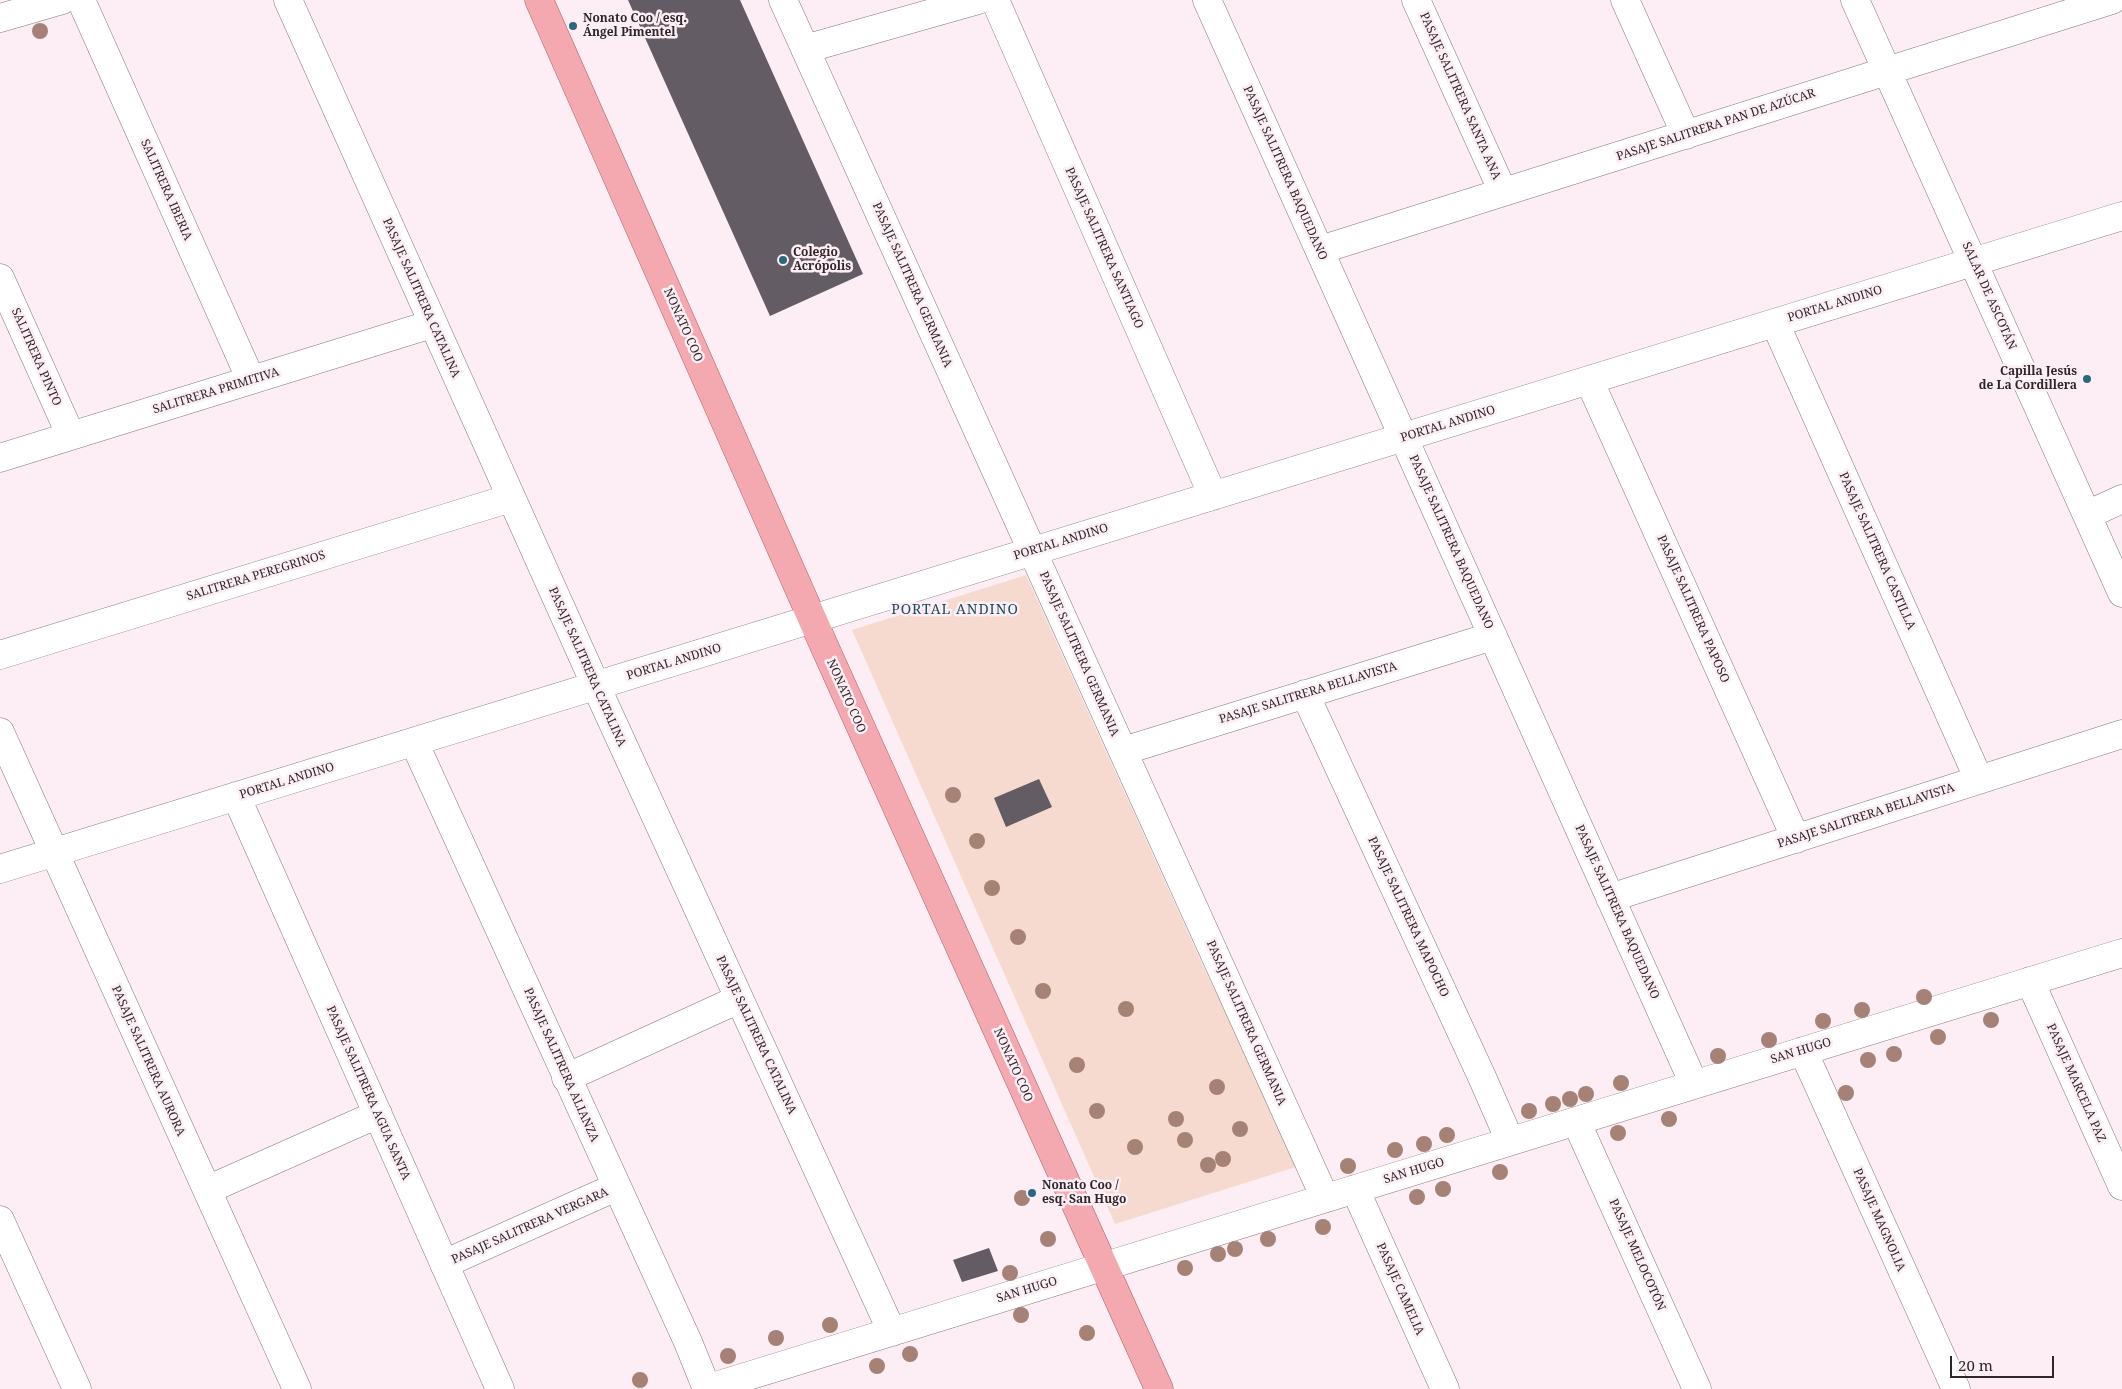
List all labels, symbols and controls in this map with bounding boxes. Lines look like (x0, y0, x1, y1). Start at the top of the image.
street label: PASAJE SALITRERA SANTA ANA (1416, 10, 1504, 182)
place label: Nonato Coo / esq. Ángel Pimentel (583, 12, 687, 40)
marker: Nonato Coo / esq. Ángel Pimentel (567, 20, 579, 32)
street label: PASAJE SALITRERA BAQUEDANO (1240, 84, 1330, 262)
street label: PASAJE SALITRERA PAN DE AZÚCAR (1615, 86, 1817, 164)
street label: SALITRERA IBERIA (137, 137, 195, 243)
street label: PASAJE SALITRERA SANTIAGO (1062, 165, 1146, 331)
street label: PASAJE SALITRERA GERMANIA (869, 200, 955, 370)
street label: PASAJE SALITRERA CATALINA (379, 216, 463, 380)
street label: SALAR DE ASCOTÁN (1959, 240, 2019, 352)
place label: Colegio Acrópolis (793, 246, 851, 274)
marker: Colegio Acrópolis (777, 254, 789, 266)
street label: PORTAL ANDINO (1786, 283, 1884, 325)
street label: NONATO COO (660, 286, 706, 364)
street label: SALITRERA PINTO (8, 306, 64, 408)
street label: SALITRERA PRIMITIVA (151, 365, 281, 417)
place label: Capilla Jesús de La Cordillera (1979, 365, 2077, 393)
marker: Capilla Jesús de La Cordillera (2081, 373, 2093, 385)
street label: PORTAL ANDINO (1399, 403, 1497, 445)
street label: PASAJE SALITRERA BAQUEDANO (1406, 453, 1496, 631)
street label: PASAJE SALITRERA CASTILLA (1836, 470, 1918, 632)
street label: PORTAL ANDINO (1012, 521, 1110, 563)
street label: PASAJE SALITRERA PAPOSO (1654, 533, 1732, 685)
street label: SALITRERA PEREGRINOS (185, 548, 327, 604)
street label: PASAJE SALITRERA GERMANIA (1036, 569, 1122, 739)
street label: PASAJE SALITRERA CATALINA (545, 585, 629, 749)
district label: PORTAL ANDINO (890, 602, 1020, 618)
street label: PORTAL ANDINO (625, 641, 723, 683)
street label: NONATO COO (823, 657, 869, 735)
street label: PASAJE SALITRERA BELLAVISTA (1217, 659, 1399, 727)
street label: PORTAL ANDINO (238, 760, 336, 802)
street label: PASAJE SALITRERA BELLAVISTA (1776, 781, 1956, 851)
street label: PASAJE SALITRERA BAQUEDANO (1572, 823, 1662, 1001)
street label: PASAJE SALITRERA MAPOCHO (1364, 835, 1452, 999)
street label: PASAJE SALITRERA GERMANIA (1203, 938, 1289, 1108)
street label: PASAJE SALITRERA CATALINA (713, 953, 799, 1117)
street label: PASAJE SALITRERA AURORA (108, 984, 188, 1138)
street label: PASAJE SALITRERA ALIANZA (520, 986, 602, 1144)
street label: PASAJE SALITRERA AGUA SANTA (323, 1004, 413, 1182)
street label: PASAJE MARCELA PAZ (2043, 1022, 2109, 1144)
street label: NONATO COO (990, 1026, 1036, 1104)
street label: SAN HUGO (1769, 1035, 1833, 1067)
street label: SAN HUGO (1382, 1155, 1446, 1187)
street label: PASAJE MAGNOLIA (1850, 1166, 1908, 1274)
place label: Nonato Coo / esq. San Hugo (1042, 1179, 1126, 1207)
street label: PASAJE SALITRERA VERGARA (449, 1185, 611, 1267)
marker: Nonato Coo / esq. San Hugo (1026, 1187, 1038, 1199)
street label: PASAJE MELOCOTÓN (1606, 1197, 1668, 1313)
street label: PASAJE CAMELIA (1373, 1241, 1427, 1337)
street label: SAN HUGO (995, 1274, 1059, 1306)
scale bar (1952, 1346, 2056, 1378)
text: 20 m (1958, 1355, 1993, 1375)

